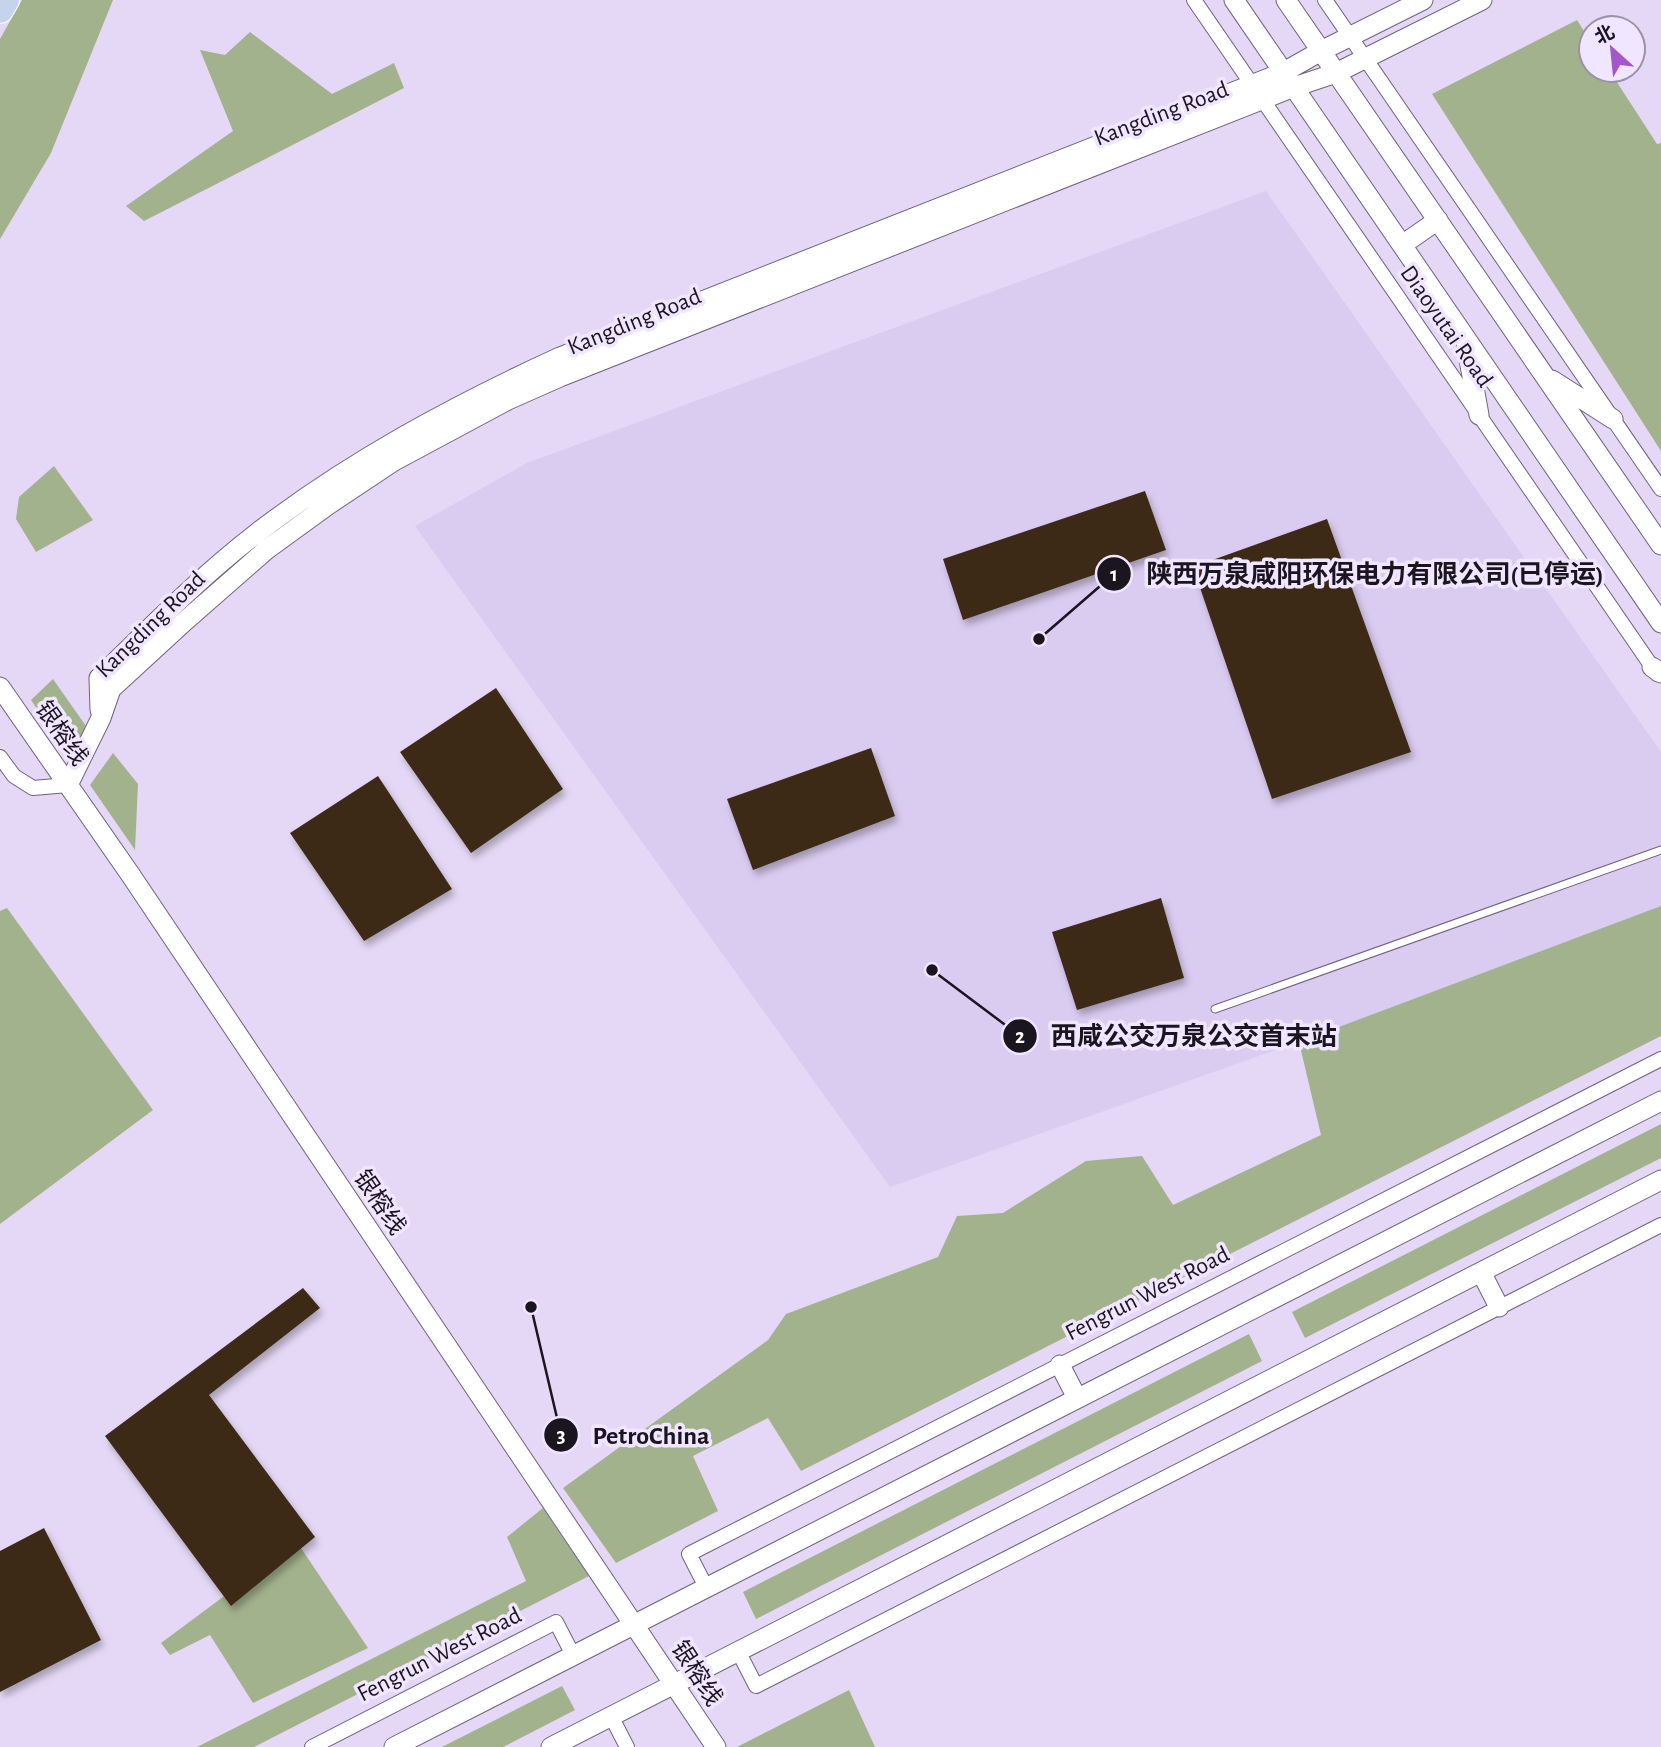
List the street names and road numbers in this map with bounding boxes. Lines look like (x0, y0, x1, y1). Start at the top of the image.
street label: Kangding Road (1091, 77, 1232, 151)
street label: Diaoyutai Road (1395, 261, 1497, 392)
street label: Kangding Road (564, 284, 705, 360)
street label: Kangding Road (91, 567, 210, 683)
street label: 银榕线 (31, 696, 93, 770)
street label: 银榕线 (349, 1165, 411, 1239)
street label: Fengrun West Road (1062, 1242, 1233, 1346)
street label: Fengrun West Road (354, 1603, 525, 1707)
street label: 银榕线 (666, 1636, 728, 1710)

